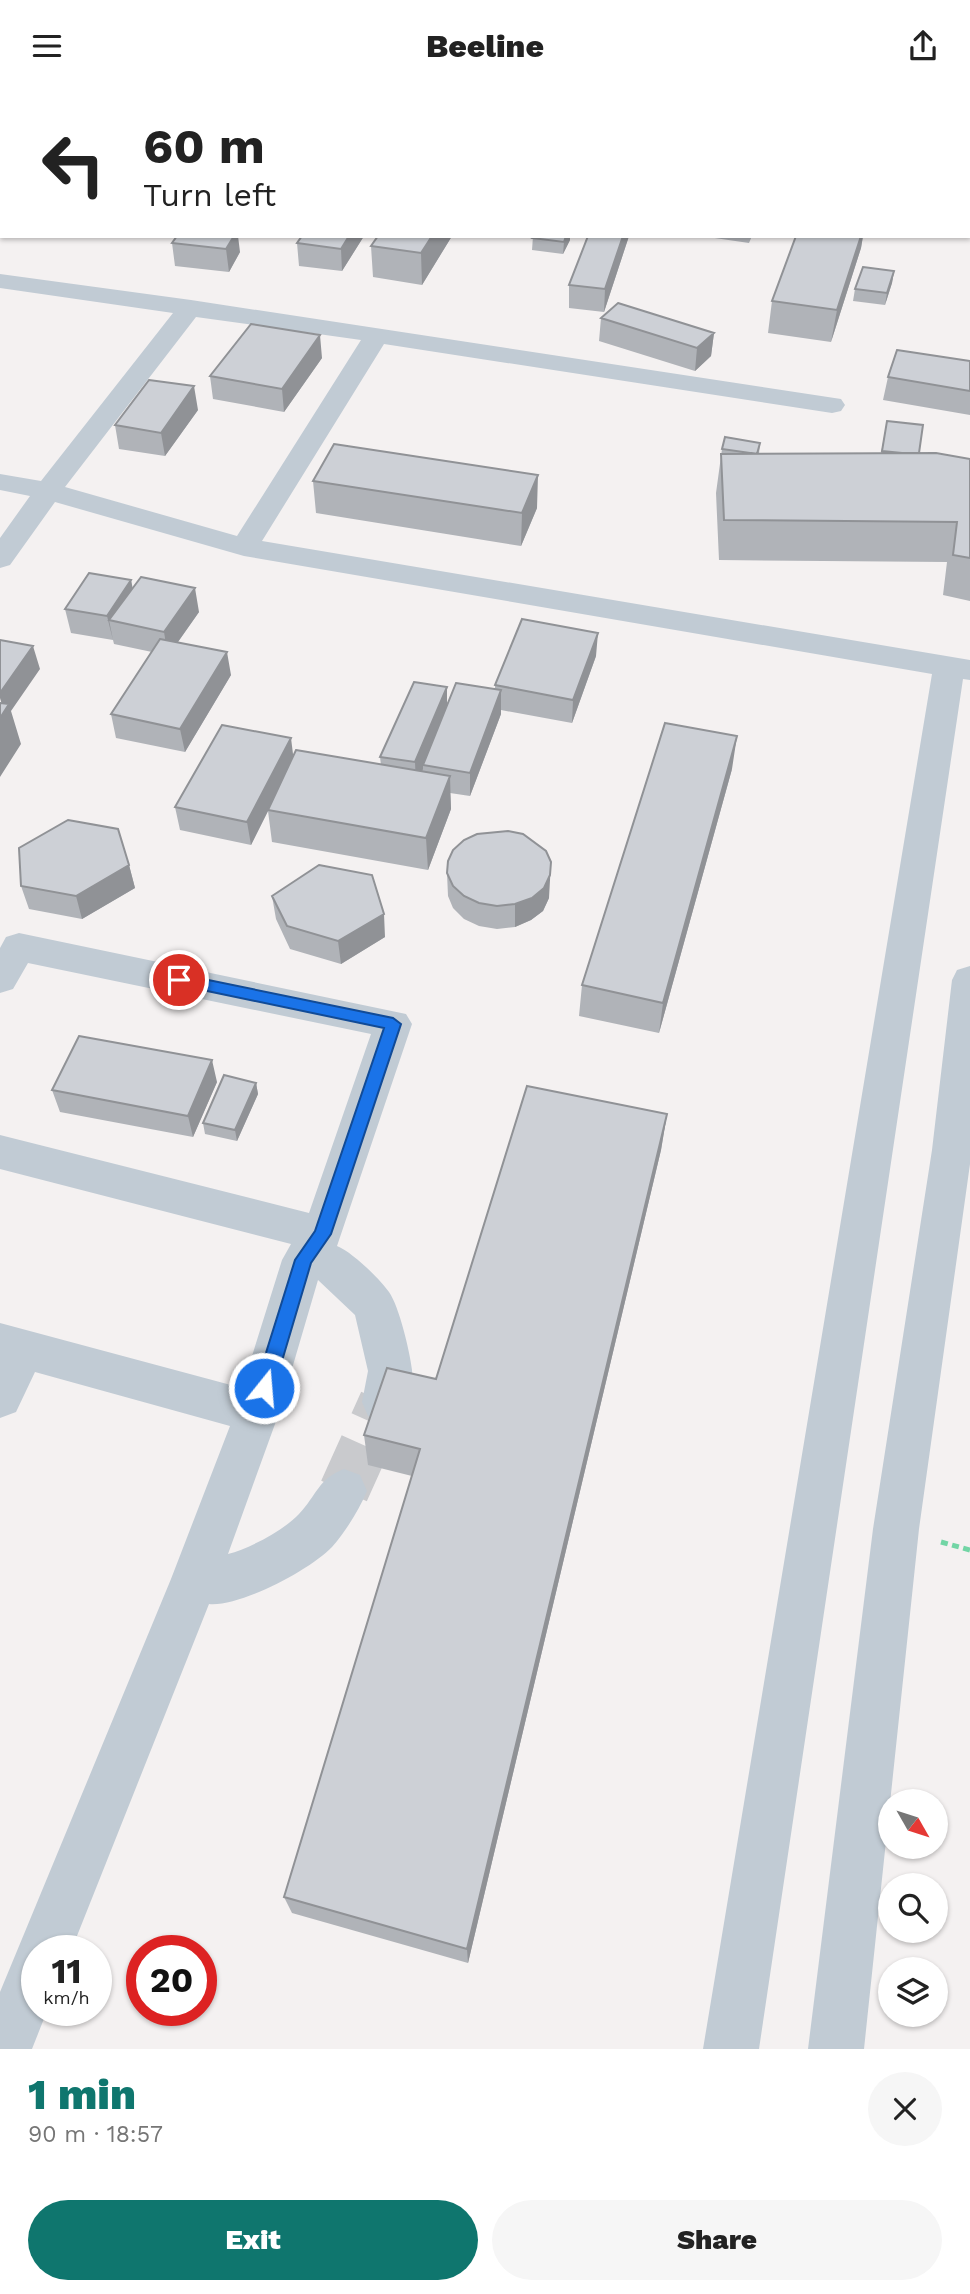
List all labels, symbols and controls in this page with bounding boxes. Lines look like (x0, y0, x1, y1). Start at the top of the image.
icon: menu (28, 27, 66, 65)
text: Beeline (426, 27, 544, 65)
icon: share (904, 27, 942, 65)
text: 60 m (143, 117, 265, 175)
icon: left (28, 119, 119, 210)
text: Turn left (143, 176, 276, 214)
pin (149, 950, 209, 1010)
icon: arrive (160, 961, 198, 999)
position arrow (227, 1351, 301, 1425)
north arrow (878, 1789, 948, 1859)
map controls (878, 1789, 948, 2027)
button: search (878, 1873, 948, 1943)
speed limit sign: 20 (126, 1935, 217, 2026)
text: 11 (51, 1950, 82, 1992)
button: layers (878, 1957, 948, 2027)
text: km/h (43, 1987, 90, 2008)
text: 1 min (28, 2070, 136, 2119)
button: close (868, 2072, 942, 2146)
text: 90 m · 18:57 (28, 2121, 163, 2148)
button: Exit (28, 2200, 478, 2280)
button: Share (492, 2200, 942, 2280)

